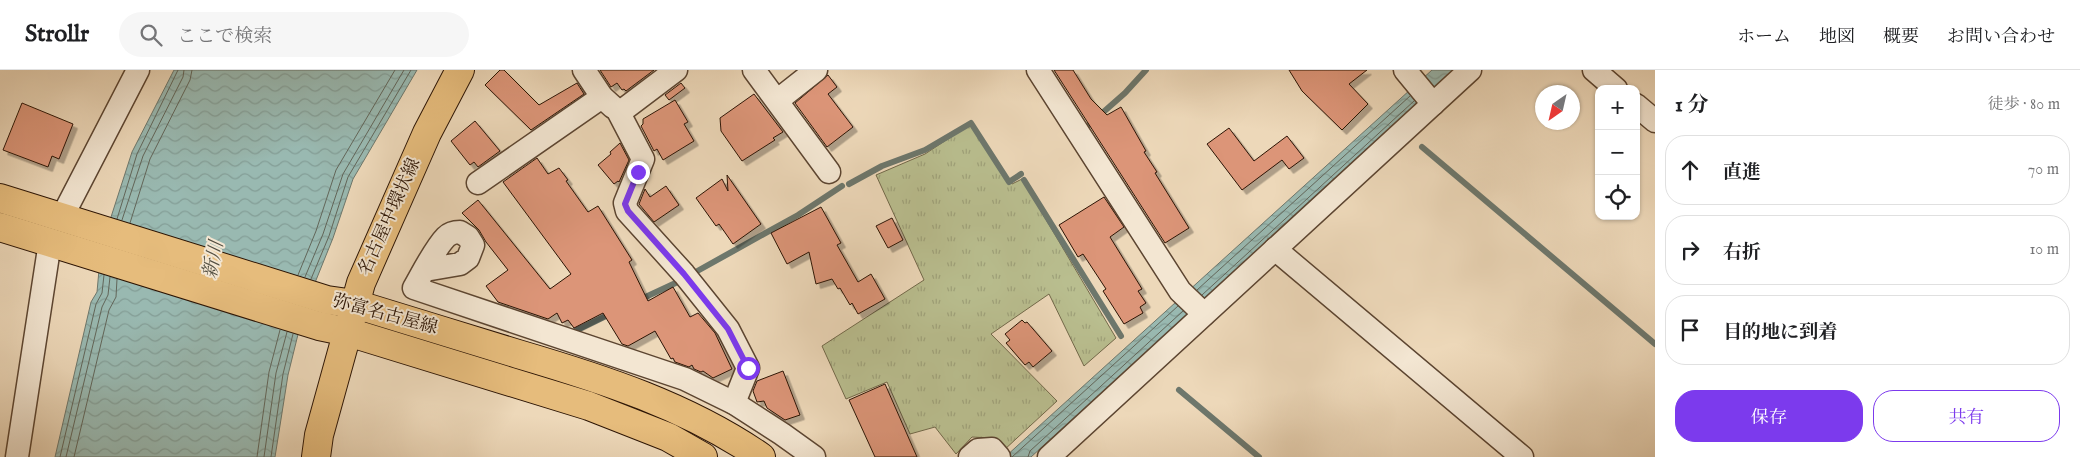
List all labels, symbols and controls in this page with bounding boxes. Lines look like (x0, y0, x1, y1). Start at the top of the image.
search box (119, 12, 469, 57)
text: Strollr (25, 19, 89, 50)
icon: search (137, 21, 165, 49)
text: ここで検索 (177, 25, 272, 49)
text: ホーム (1737, 26, 1791, 49)
text: 地図 (1819, 26, 1855, 49)
text: 概要 (1883, 26, 1919, 49)
text: お問い合わせ (1947, 26, 2055, 49)
north arrow (1535, 85, 1580, 130)
map controls (1595, 85, 1640, 220)
button: + (1595, 85, 1640, 130)
text: 1 分 (1675, 92, 1708, 119)
text: 徒歩 · 80 m (1987, 95, 2060, 115)
button: − (1595, 130, 1640, 175)
street label: 名古屋中環状線 (354, 155, 426, 279)
icon: ahead (1676, 156, 1704, 184)
text: 70 m (2028, 160, 2059, 180)
route end (627, 161, 650, 184)
text: 直進 (1723, 161, 1761, 185)
button: locate (1595, 175, 1640, 220)
icon: right (1676, 236, 1704, 264)
water label: 新川 (199, 237, 230, 281)
text: 10 m (2029, 240, 2059, 260)
text: 右折 (1723, 241, 1761, 265)
street label: 弥富名古屋線 (330, 290, 440, 340)
icon: arrive (1676, 316, 1704, 344)
text: 目的地に到着 (1723, 321, 1837, 345)
route start (737, 357, 760, 380)
button: 保存 (1675, 390, 1863, 442)
button: 共有 (1873, 390, 2060, 442)

